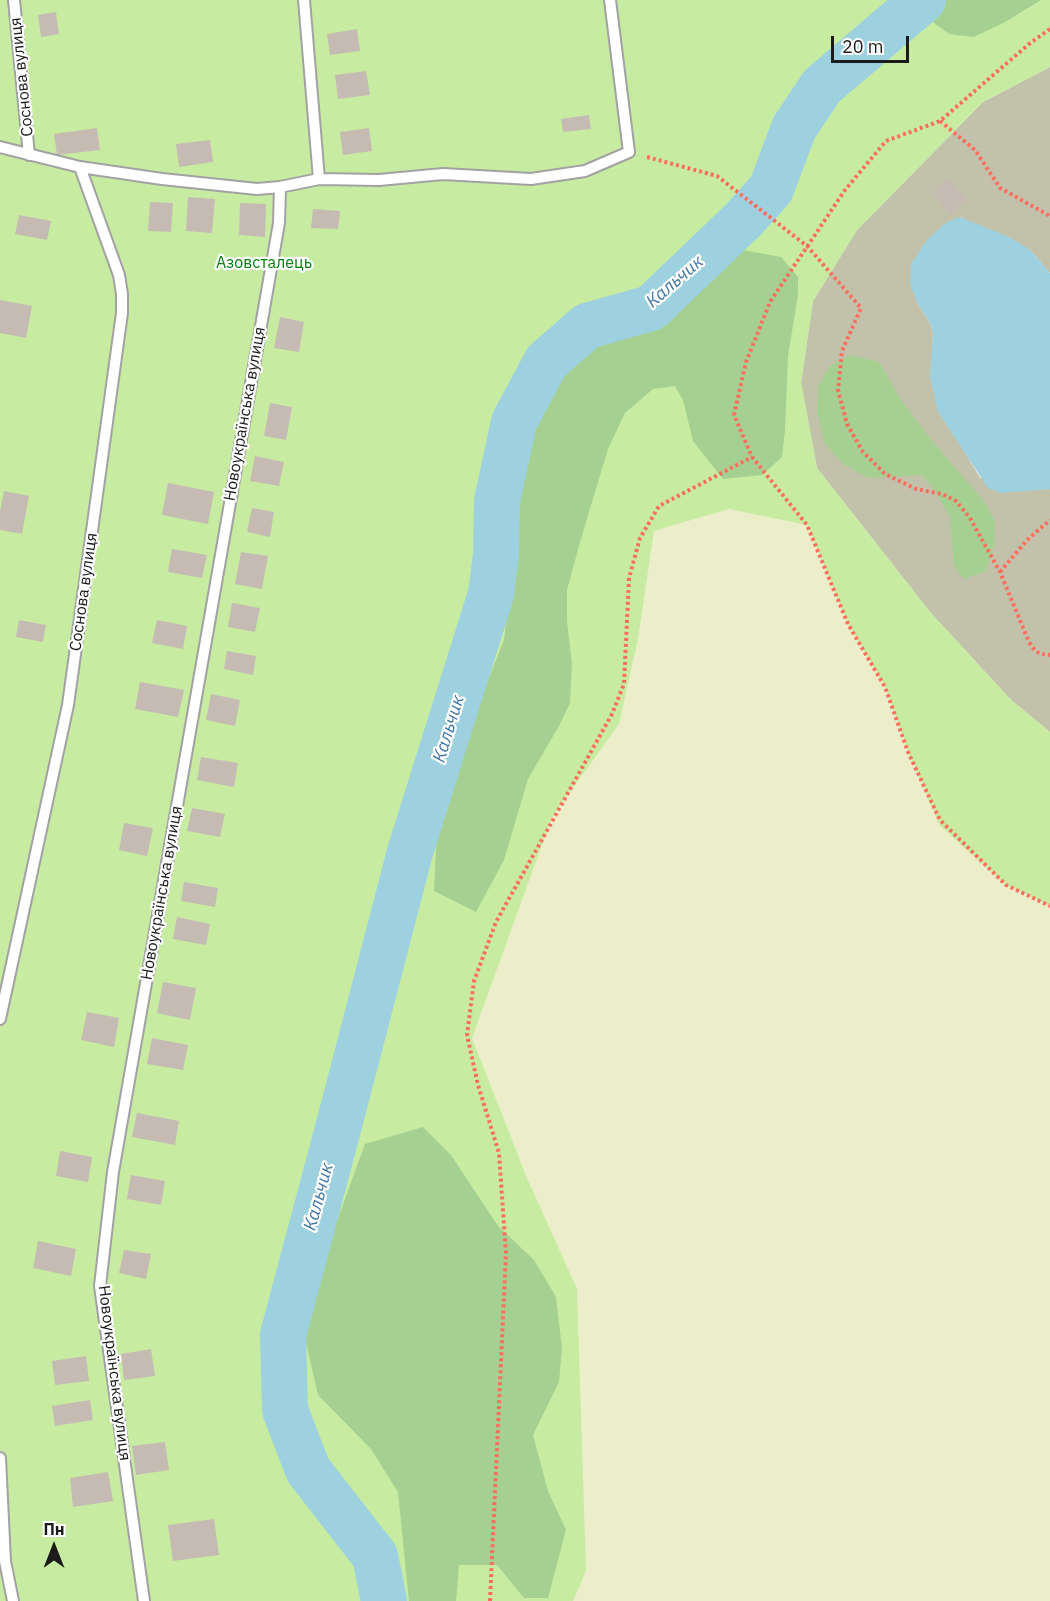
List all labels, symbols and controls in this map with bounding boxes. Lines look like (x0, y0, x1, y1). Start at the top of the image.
street label: Соснова вулиця (6, 17, 38, 137)
scale bar (834, 24, 912, 62)
text: 20 m (842, 35, 884, 58)
water label: Кальчик (642, 251, 708, 313)
park label: Азовсталець (216, 253, 312, 273)
street label: Новоукраїнська вулиця (220, 325, 270, 503)
street label: Соснова вулиця (66, 531, 102, 653)
water label: Кальчик (429, 693, 469, 765)
street label: Новоукраїнська вулиця (137, 804, 187, 982)
water label: Кальчик (300, 1161, 338, 1233)
street label: Новоукраїнська вулиця (94, 1284, 134, 1462)
north arrow (24, 1517, 84, 1577)
text: Пн (43, 1519, 65, 1539)

